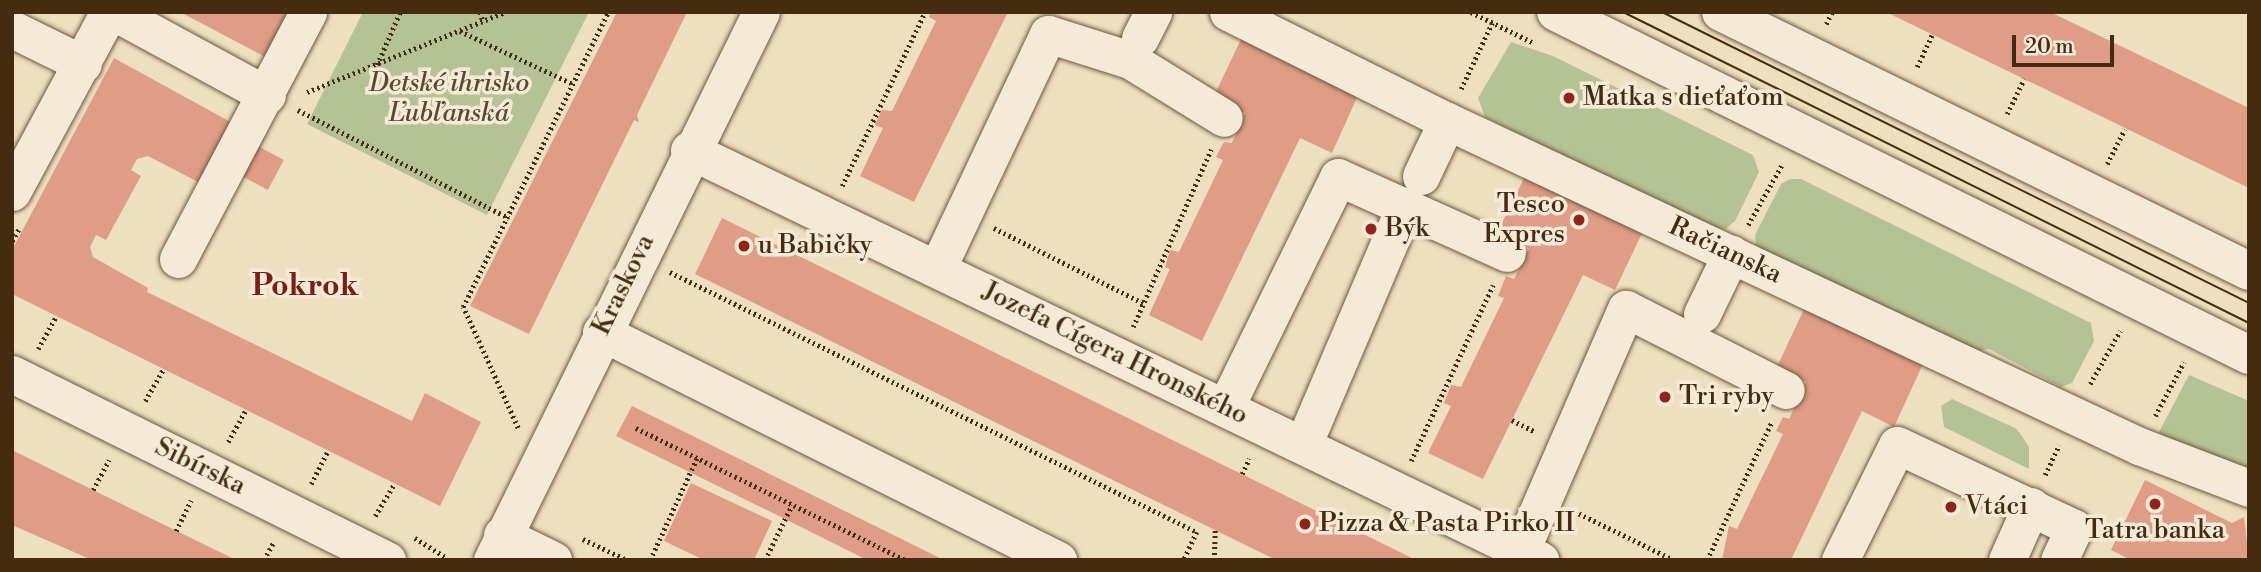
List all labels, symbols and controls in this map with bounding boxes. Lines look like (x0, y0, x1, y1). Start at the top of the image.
scale bar (2016, 21, 2118, 65)
text: 20 m (2025, 34, 2074, 60)
park label: Detské ihrisko Ľubľanská (369, 68, 529, 130)
place label: Matka s dieťaťom (1583, 82, 1783, 114)
marker: Matka s dieťaťom (1561, 90, 1577, 106)
place label: Tesco Expres (1483, 189, 1565, 250)
street label: Račianska (1664, 211, 1786, 291)
marker: Tesco Expres (1571, 212, 1587, 228)
place label: Býk (1385, 213, 1429, 245)
marker: Býk (1363, 221, 1379, 237)
street label: Kraskova (586, 230, 662, 340)
place label: u Babičky (758, 230, 872, 262)
marker: u Babičky (736, 238, 752, 254)
district label: Pokrok (252, 268, 358, 304)
street label: Jozefa Cígera Hronského (977, 276, 1253, 432)
place label: Tri ryby (1679, 381, 1774, 413)
marker: Tri ryby (1657, 389, 1673, 405)
street label: Sibírska (150, 432, 250, 502)
place label: Vtáci (1965, 491, 2028, 523)
marker: Tatra banka (2147, 496, 2163, 512)
marker: Vtáci (1943, 499, 1959, 515)
place label: Pizza & Pasta Pirko II (1319, 508, 1575, 540)
place label: Tatra banka (2085, 515, 2225, 547)
marker: Pizza & Pasta Pirko II (1297, 516, 1313, 532)

